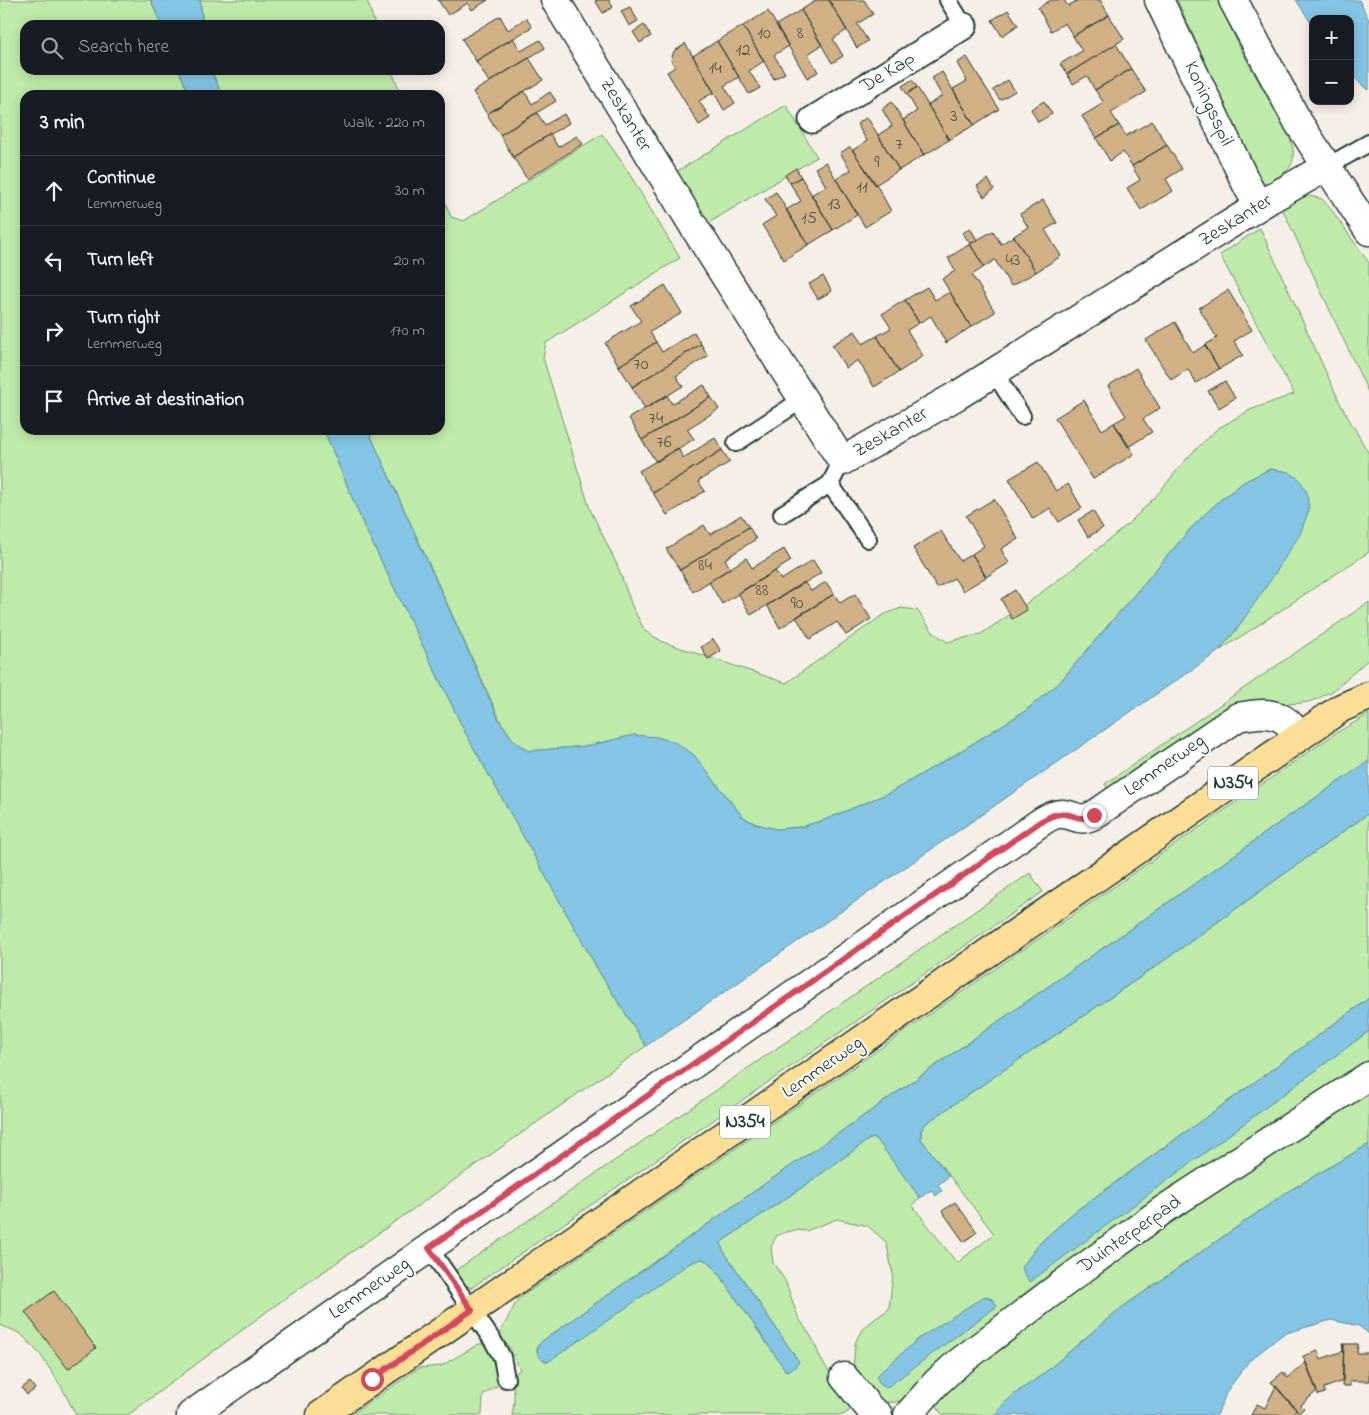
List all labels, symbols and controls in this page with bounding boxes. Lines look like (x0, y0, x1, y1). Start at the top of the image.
map controls (1309, 15, 1354, 105)
button: + (1309, 15, 1354, 60)
search box (20, 20, 445, 75)
house number: 10 (757, 21, 771, 47)
house number: 8 (797, 21, 804, 47)
icon: search (38, 34, 66, 62)
text: Search here (78, 34, 169, 61)
house number: 12 (736, 38, 750, 64)
street label: De Kap (854, 45, 921, 102)
house number: 14 (708, 56, 722, 82)
street label: Koningsspil (1175, 57, 1240, 152)
button: − (1309, 60, 1354, 105)
street label: Zeskanter (592, 72, 659, 158)
house number: 3 (950, 104, 958, 130)
text: 3 min (40, 108, 84, 138)
text: Walk · 220 m (344, 111, 425, 135)
house number: 7 (895, 132, 903, 158)
house number: 9 (874, 150, 880, 176)
text: Continue (87, 165, 155, 192)
house number: 11 (856, 175, 868, 201)
icon: ahead (40, 177, 68, 205)
text: 30 m (395, 179, 425, 203)
street label: Zeskanter (1194, 187, 1279, 255)
text: Lemmerweg (87, 192, 162, 216)
house number: 13 (827, 192, 841, 218)
house number: 15 (801, 206, 817, 232)
icon: left (40, 247, 68, 275)
text: Turn left (87, 247, 154, 274)
house number: 43 (1006, 248, 1020, 274)
text: 20 m (394, 249, 425, 273)
text: Turn right (87, 305, 160, 332)
icon: right (40, 317, 68, 345)
text: 170 m (390, 319, 425, 343)
text: Lemmerweg (87, 332, 162, 356)
house number: 70 (633, 352, 649, 378)
icon: arrive (40, 387, 68, 415)
text: Arrive at destination (87, 387, 244, 414)
street label: Zeskanter (848, 400, 934, 466)
house number: 74 (649, 406, 664, 432)
house number: 76 (656, 430, 672, 456)
house number: 84 (698, 553, 713, 579)
house number: 88 (755, 578, 769, 604)
house number: 90 (790, 591, 804, 617)
street label: Lemmerweg (1118, 727, 1212, 806)
road number: N354 (1208, 766, 1258, 800)
route end (1083, 804, 1106, 827)
street label: Lemmerweg (776, 1029, 870, 1108)
road number: N354 (720, 1106, 770, 1138)
street label: Duinterperpad (1072, 1189, 1188, 1282)
street label: Lemmerweg (323, 1250, 417, 1329)
route start (361, 1368, 384, 1391)

